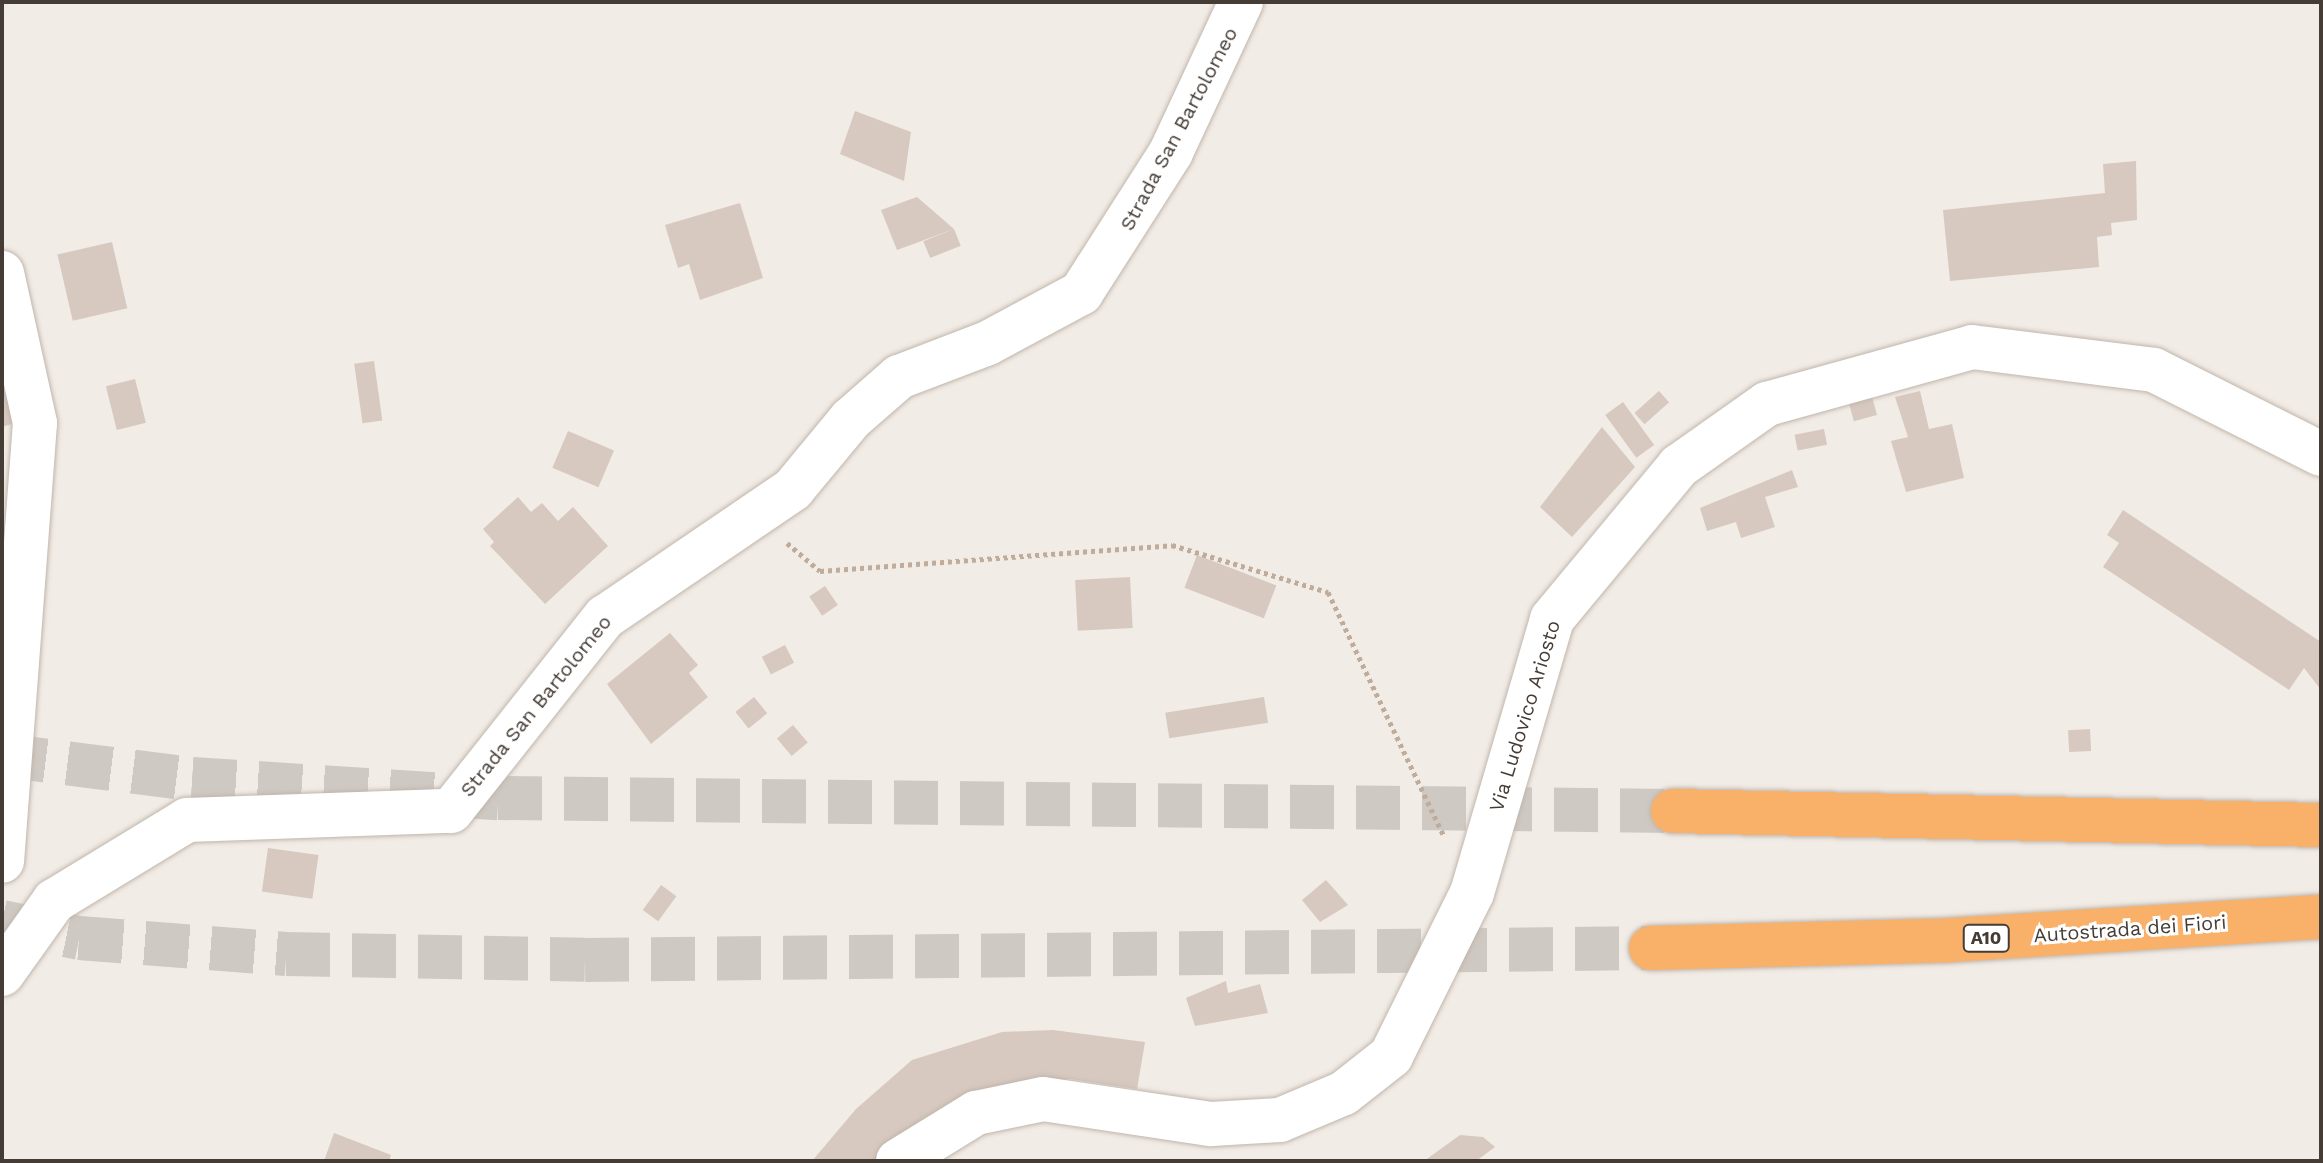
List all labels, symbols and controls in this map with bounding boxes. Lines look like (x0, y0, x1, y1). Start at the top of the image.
street label: Strada San Bartolomeo (1115, 23, 1243, 235)
street label: Strada San Bartolomeo (455, 610, 617, 802)
street label: Via Ludovico Ariosto (1484, 617, 1566, 815)
street label: Autostrada dei Fiori (2033, 910, 2227, 948)
road number: A10 (1962, 924, 2010, 952)

